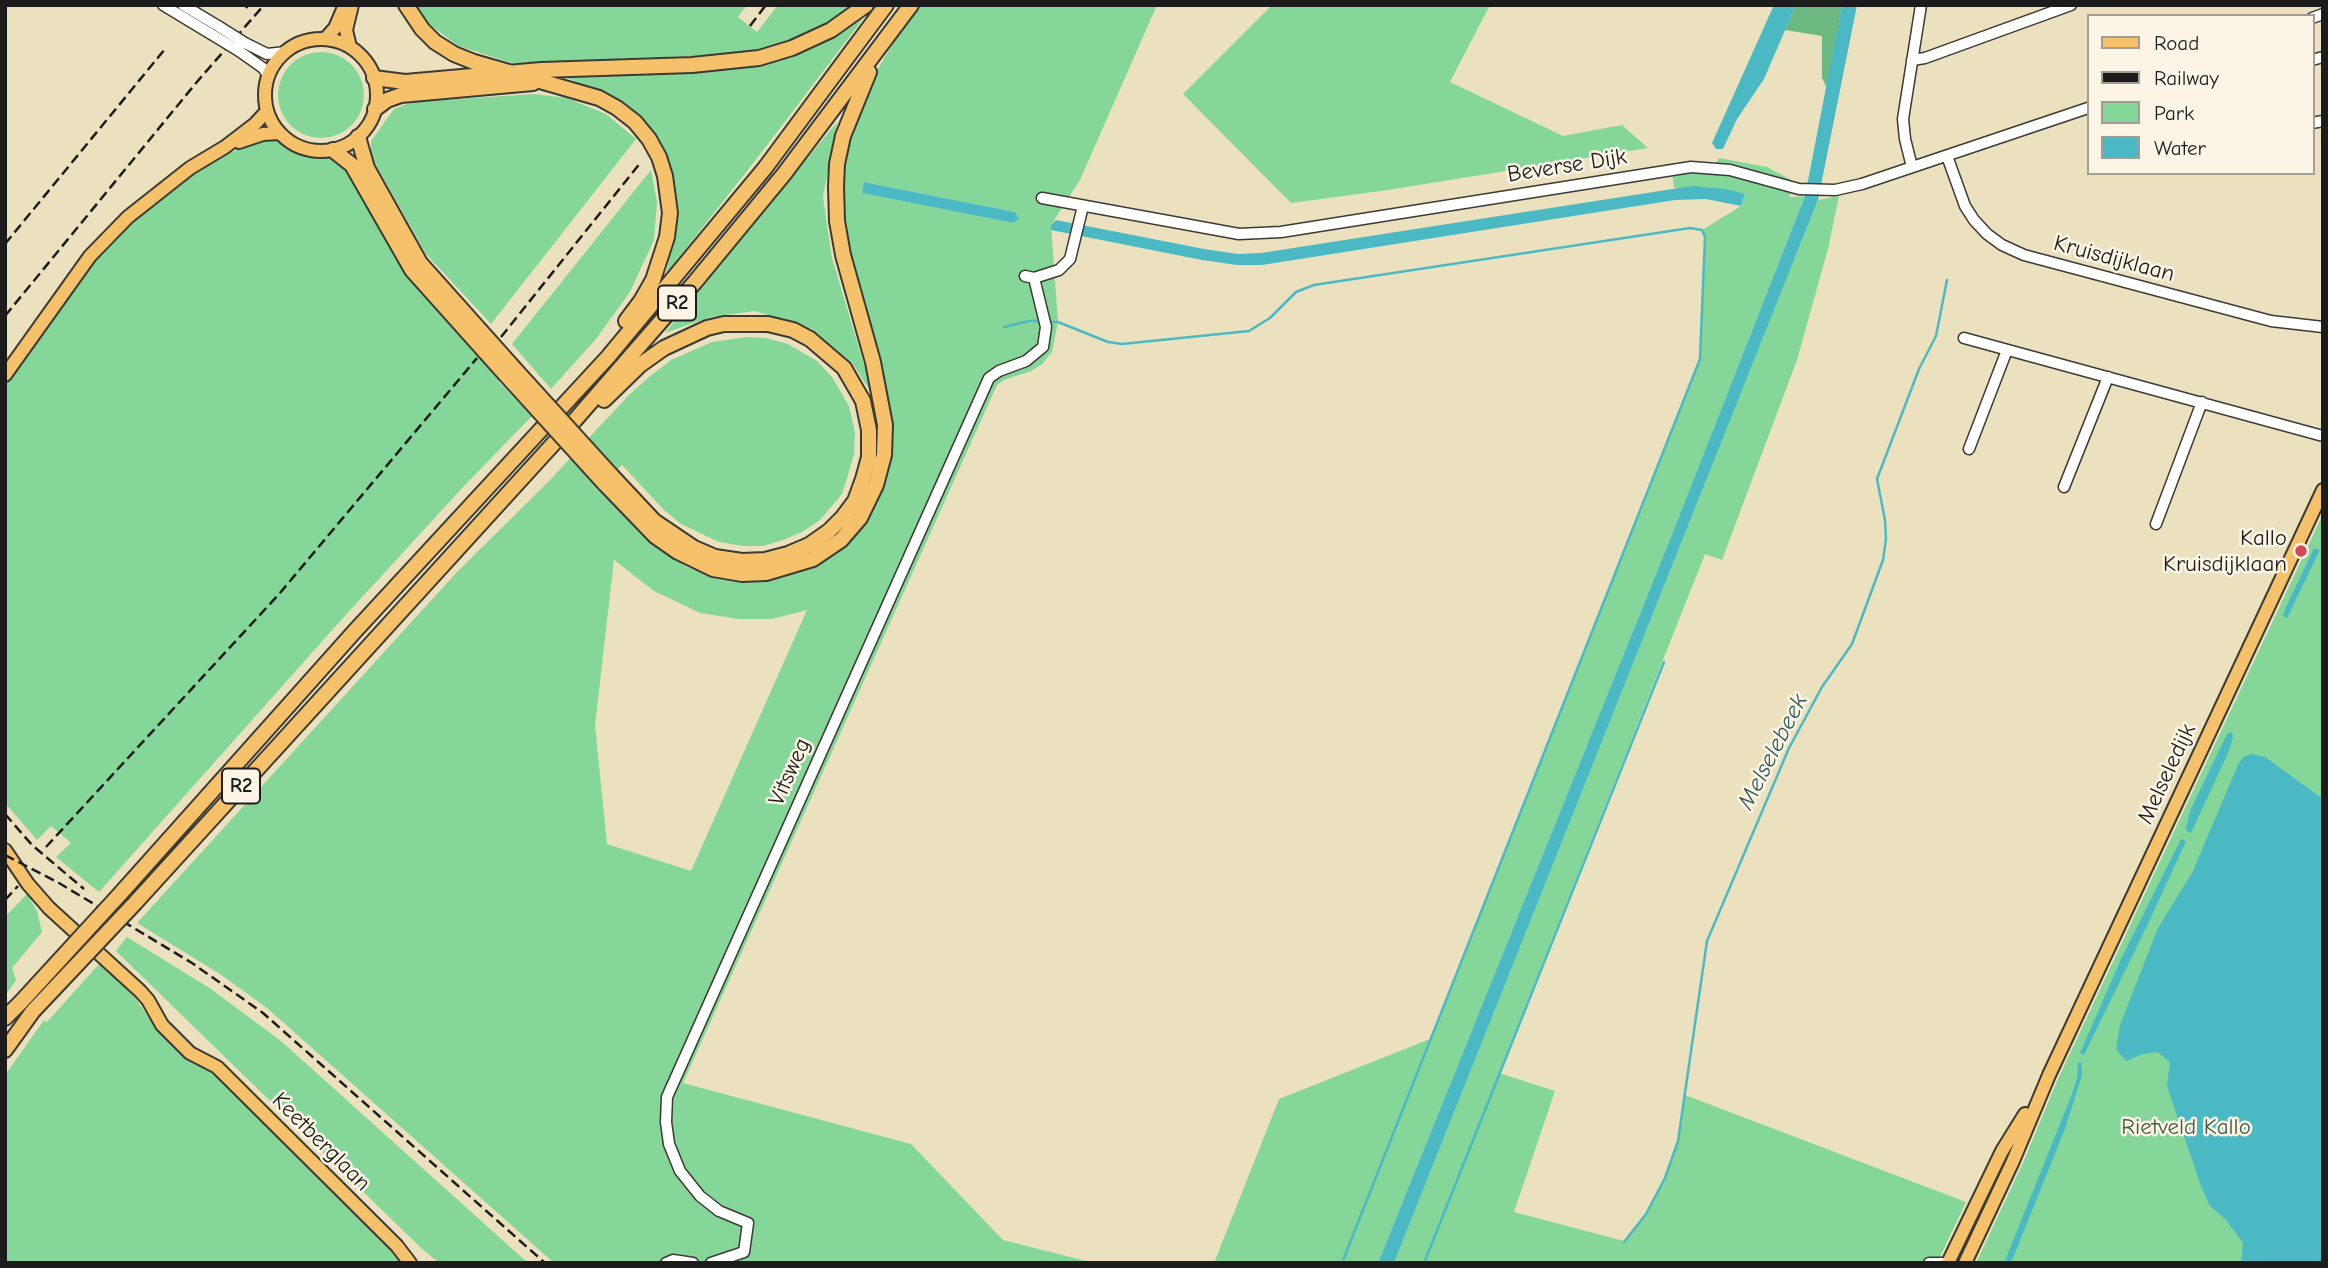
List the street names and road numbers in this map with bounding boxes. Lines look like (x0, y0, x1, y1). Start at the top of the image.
street label: Beverse Dijk (1505, 143, 1629, 189)
street label: Kruisdijklaan (2051, 230, 2177, 288)
road number: R2 (658, 286, 696, 320)
street label: Melseledijk (2132, 720, 2202, 828)
street label: Vitsweg (763, 734, 817, 810)
road number: R2 (222, 768, 260, 804)
street label: Keetberglaan (266, 1087, 376, 1197)

